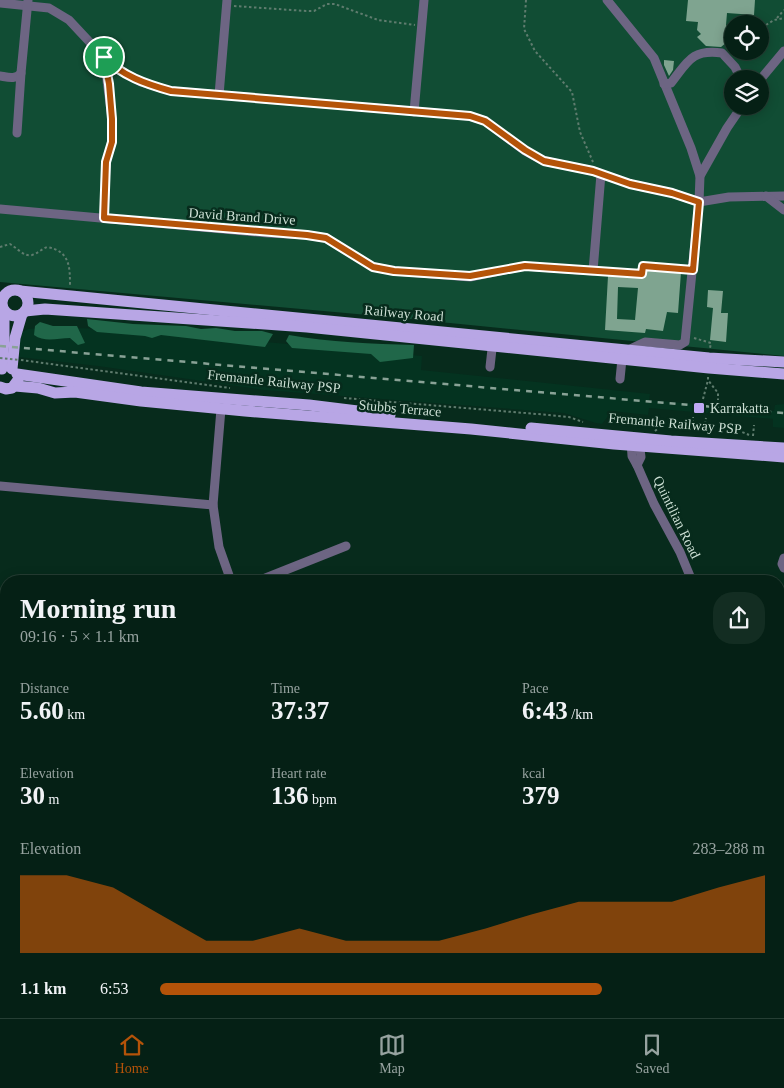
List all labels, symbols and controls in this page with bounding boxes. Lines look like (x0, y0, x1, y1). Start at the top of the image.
map controls (724, 15, 769, 115)
button: locate (724, 15, 769, 60)
pin (83, 36, 125, 78)
icon: arrive (90, 43, 118, 71)
button: layers (724, 70, 769, 115)
street label: David Brand Drive (188, 205, 296, 228)
street label: Railway Road (364, 303, 444, 324)
street label: Fremantle Railway PSP (207, 367, 341, 396)
street label: Stubbs Terrace (358, 397, 442, 420)
marker: Karrakatta (692, 401, 706, 415)
place label: Karrakatta (710, 401, 770, 416)
street label: Fremantle Railway PSP (608, 410, 742, 437)
street label: Quintilian Road (650, 474, 703, 561)
button: share (713, 592, 765, 644)
text: Morning run (20, 593, 176, 624)
text: 09:16 · 5 × 1.1 km (20, 628, 139, 645)
text: Distance (20, 681, 69, 696)
text: Time (271, 681, 300, 696)
text: Pace (522, 681, 548, 696)
text: 5.60 (20, 697, 64, 724)
text: 37:37 (271, 697, 329, 724)
text: 6:43 (522, 697, 568, 724)
text: km (64, 707, 85, 722)
text: /km (568, 707, 593, 722)
text: Elevation (20, 766, 74, 781)
text: Heart rate (271, 766, 327, 781)
text: kcal (522, 766, 545, 781)
text: 30 (20, 782, 45, 809)
text: 136 (271, 782, 309, 809)
text: 379 (522, 782, 560, 809)
text: m (45, 792, 59, 807)
text: bpm (309, 792, 337, 807)
text: Elevation (20, 840, 81, 857)
text: 283–288 m (693, 840, 765, 857)
text: 1.1 km (20, 980, 66, 997)
text: 6:53 (100, 980, 128, 997)
tab: Home (115, 1031, 149, 1077)
tab: Map (378, 1031, 406, 1077)
tab: Saved (635, 1031, 669, 1077)

